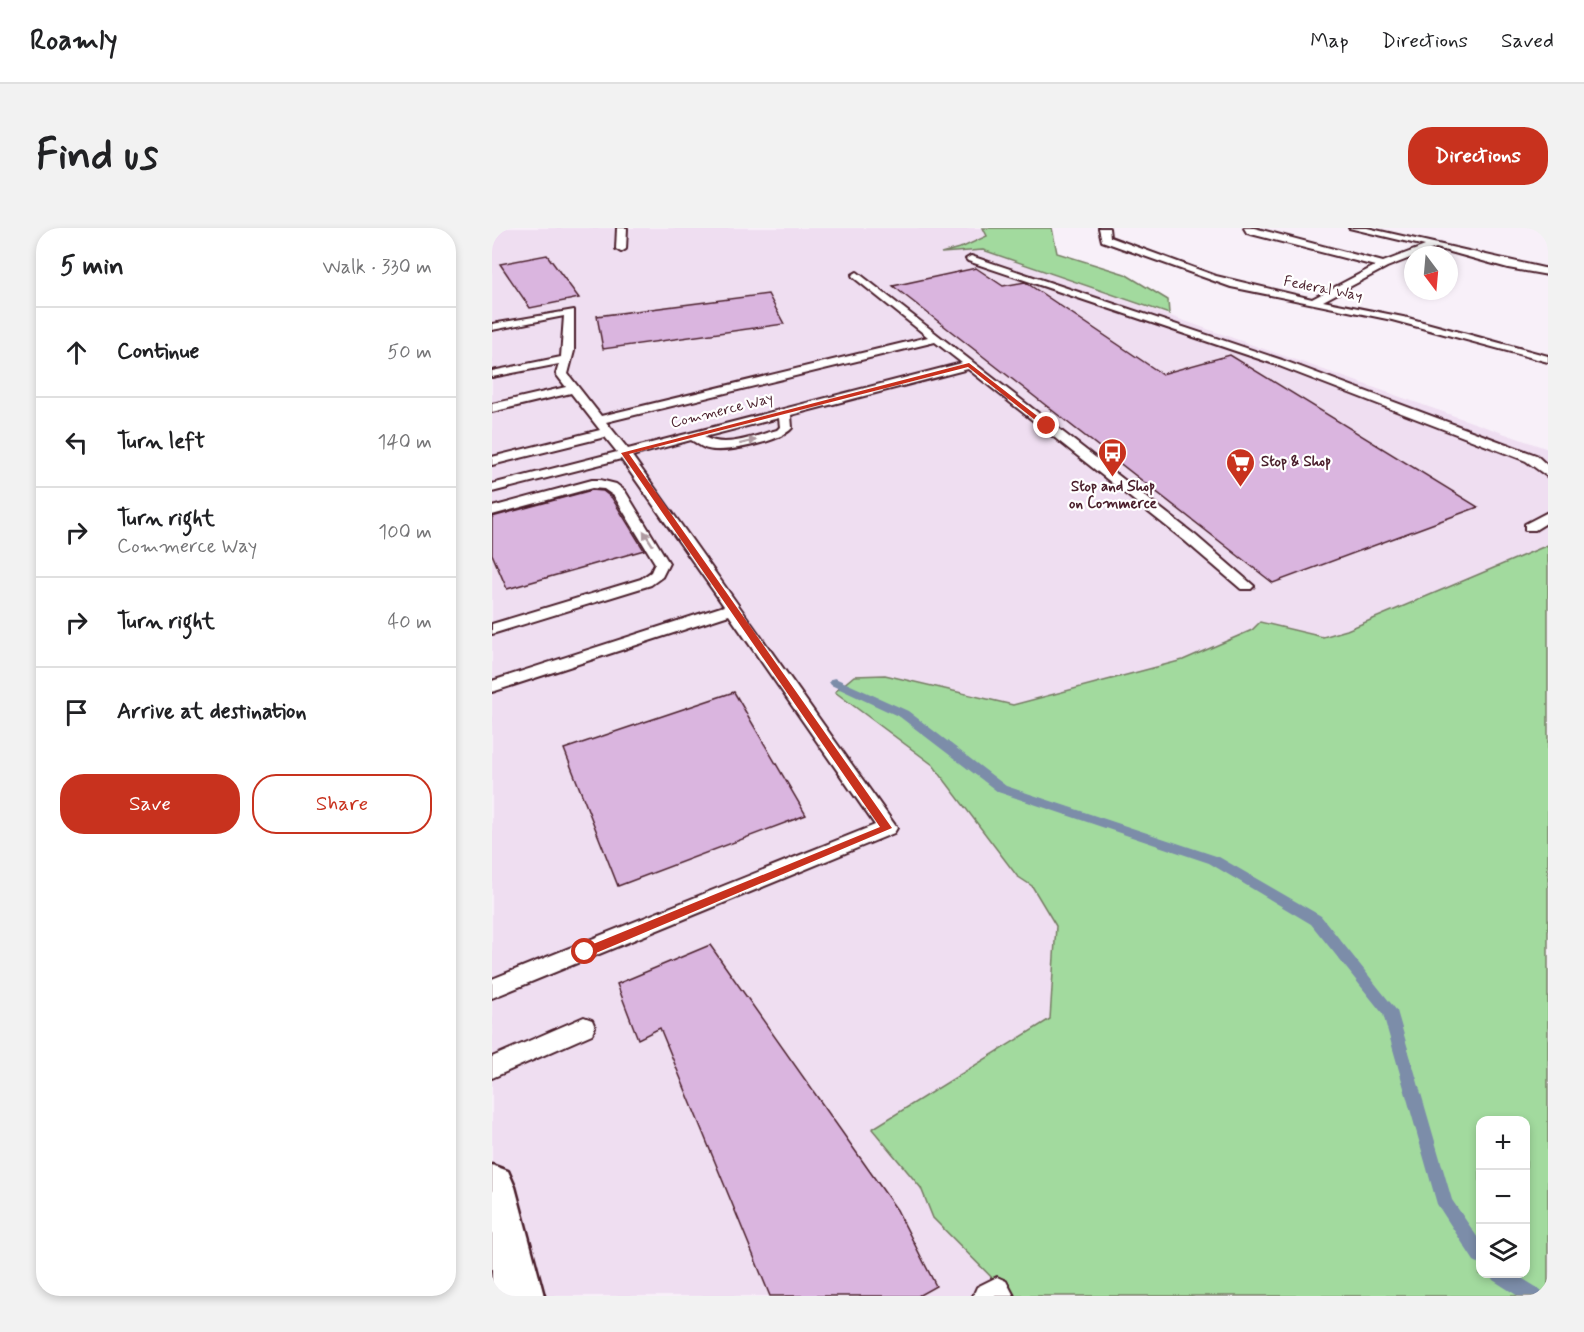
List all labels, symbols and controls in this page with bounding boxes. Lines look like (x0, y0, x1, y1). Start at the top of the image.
text: Roamly (30, 23, 118, 60)
text: Map (1310, 27, 1349, 55)
text: Directions (1382, 27, 1468, 55)
text: Saved (1501, 27, 1554, 55)
button: Directions (1408, 127, 1548, 185)
text: Find us (36, 129, 158, 184)
north arrow (1404, 246, 1458, 300)
text: 5 min (60, 250, 124, 284)
text: Walk · 330 m (323, 254, 432, 281)
street label: Federal Way (1282, 272, 1364, 306)
icon: ahead (60, 336, 93, 369)
text: Continue (117, 338, 199, 366)
text: 50 m (387, 339, 432, 366)
street label: Commerce Way (669, 389, 775, 433)
route end (1033, 412, 1059, 438)
icon: left (60, 426, 93, 459)
text: Turn left (117, 428, 205, 456)
text: 140 m (378, 429, 432, 456)
one-way arrow (738, 436, 757, 446)
bus stop icon: Stop and Shop on Commerce (1097, 436, 1129, 478)
supermarket icon: Stop & Shop (1224, 446, 1256, 488)
place label: Stop & Shop (1261, 452, 1331, 472)
place label: Stop and Shop on Commerce (1069, 477, 1158, 514)
text: Turn right (117, 505, 215, 533)
icon: right (60, 516, 93, 549)
text: 100 m (378, 519, 432, 546)
one-way arrow (642, 530, 654, 546)
text: Commerce Way (117, 533, 257, 560)
icon: right (60, 606, 93, 639)
text: Turn right (117, 608, 215, 636)
text: 40 m (388, 609, 432, 636)
icon: arrive (60, 696, 93, 729)
text: Arrive at destination (117, 698, 307, 726)
button: Save (60, 774, 240, 834)
button: Share (252, 774, 432, 834)
route start (571, 938, 597, 964)
map controls (1476, 1116, 1530, 1278)
button: + (1476, 1116, 1530, 1170)
button: − (1476, 1170, 1530, 1224)
button: layers (1476, 1224, 1530, 1278)

